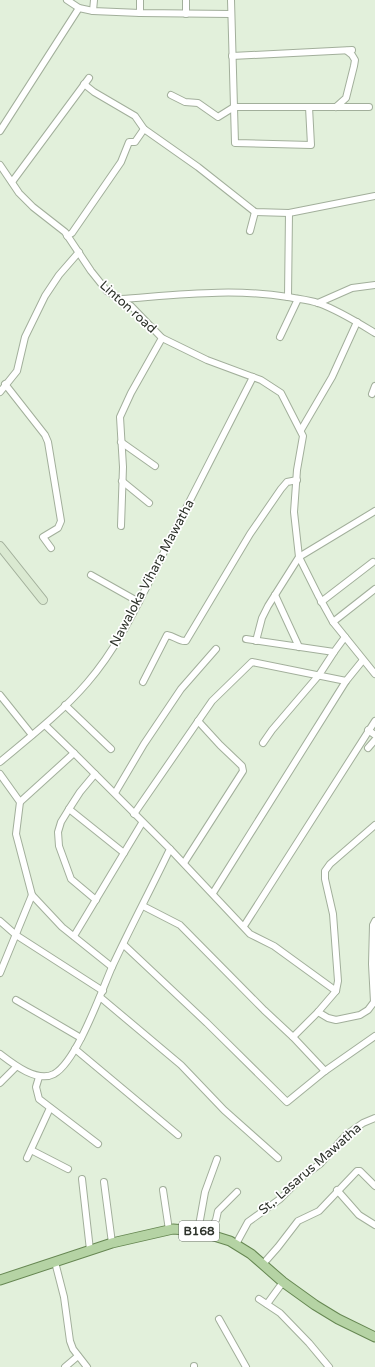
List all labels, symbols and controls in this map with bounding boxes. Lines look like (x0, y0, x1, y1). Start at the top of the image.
street label: Linton road (96, 277, 160, 337)
street label: Nawaloka Vihara Mawatha (106, 497, 198, 649)
street label: St,. Lasarus Mawatha (255, 1120, 365, 1218)
road number: B168 (179, 1221, 219, 1241)

